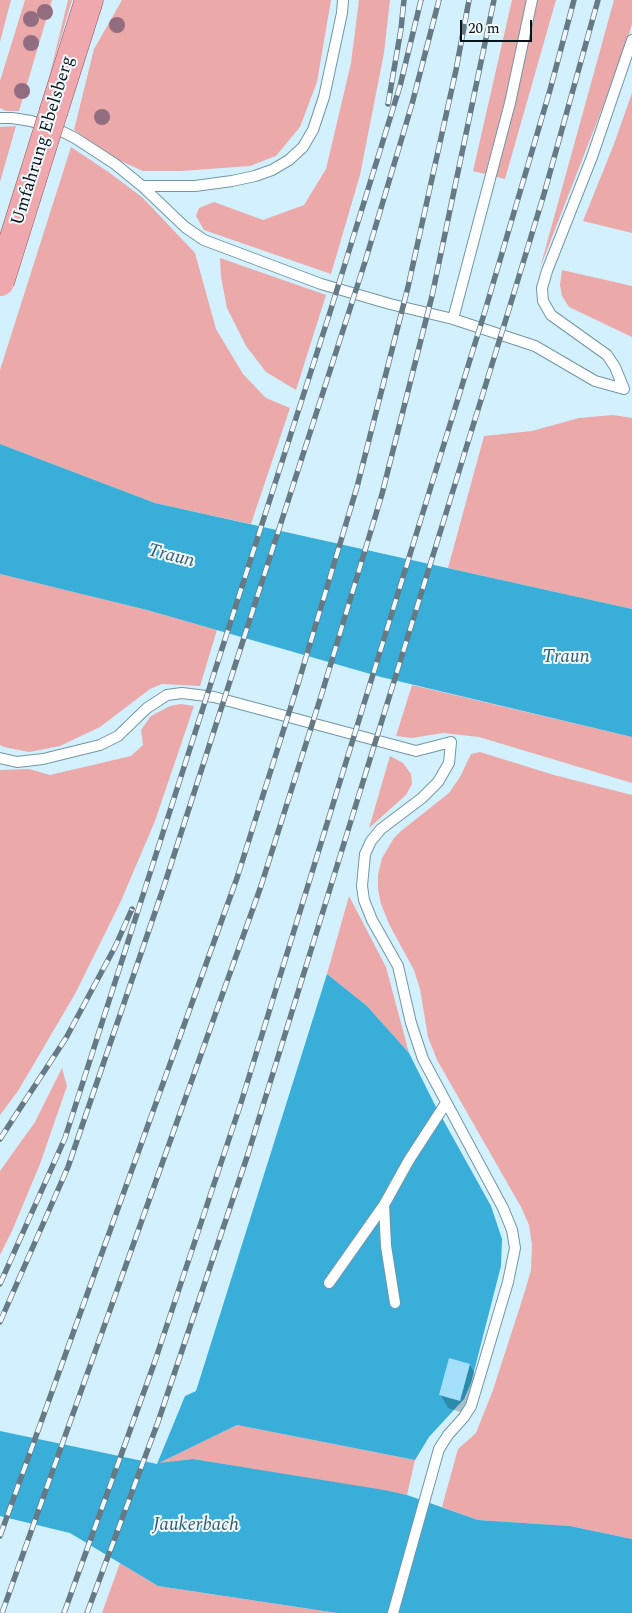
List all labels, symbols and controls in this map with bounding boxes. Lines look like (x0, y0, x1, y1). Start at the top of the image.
scale bar (462, 10, 534, 42)
text: 20 m (468, 17, 500, 40)
street label: Umfahrung Ebelsberg (8, 54, 80, 228)
water label: Traun (145, 540, 197, 574)
water label: Traun (542, 647, 590, 669)
water label: Jaukerbach (153, 1515, 239, 1537)

